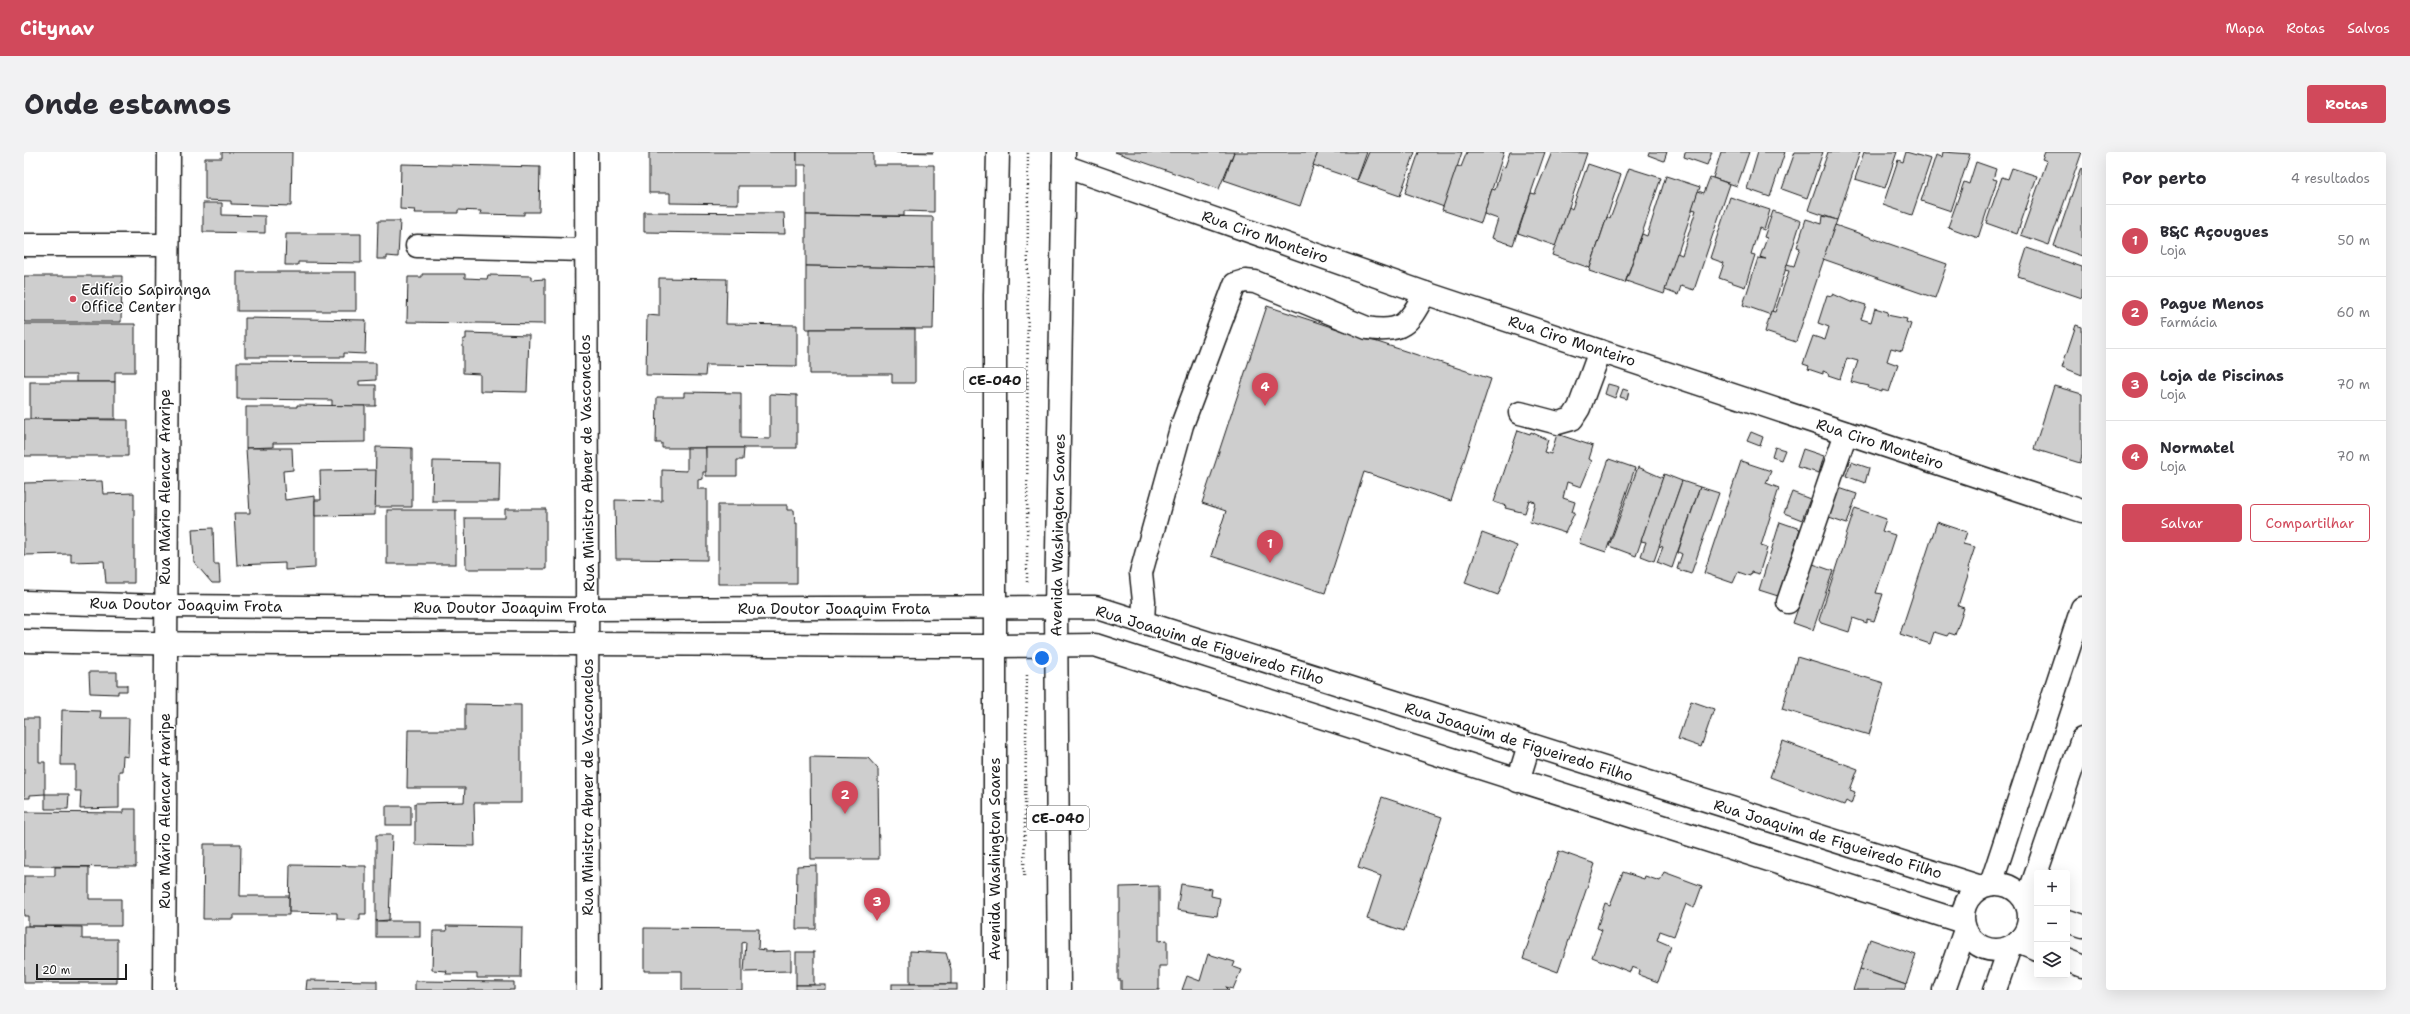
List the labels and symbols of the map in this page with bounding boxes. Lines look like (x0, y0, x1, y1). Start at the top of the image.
street label: Rua Ciro Monteiro (1199, 206, 1331, 268)
place label: Edifício Sapiranga Office Center (81, 280, 211, 317)
marker: Edifício Sapiranga Office Center (68, 294, 78, 304)
street label: Rua Ciro Monteiro (1506, 311, 1638, 371)
street label: Rua Ministro Abner de Vasconcelos (575, 334, 599, 592)
road number: CE-040 (964, 368, 1026, 392)
pin: 4 (1252, 373, 1278, 406)
street label: Rua Mário Alencar Araripe (155, 389, 175, 585)
street label: Rua Ciro Monteiro (1814, 414, 1946, 474)
street label: Avenida Washington Soares (1046, 433, 1070, 637)
pin: 1 (1257, 530, 1283, 563)
street label: Rua Doutor Joaquim Frota (89, 593, 283, 617)
street label: Rua Doutor Joaquim Frota (414, 598, 607, 618)
street label: Rua Doutor Joaquim Frota (738, 599, 931, 619)
street label: Rua Joaquim de Figueiredo Filho (1093, 601, 1327, 689)
your location (1032, 648, 1052, 668)
street label: Rua Ministro Abner de Vasconcelos (578, 658, 598, 916)
street label: Rua Joaquim de Figueiredo Filho (1402, 698, 1636, 786)
street label: Rua Mário Alencar Araripe (155, 713, 175, 909)
street label: Avenida Washington Soares (985, 757, 1005, 961)
pin: 2 (832, 781, 858, 814)
street label: Rua Joaquim de Figueiredo Filho (1711, 795, 1945, 883)
road number: CE-040 (1027, 806, 1089, 830)
pin: 3 (864, 888, 890, 921)
scale bar (36, 962, 127, 981)

